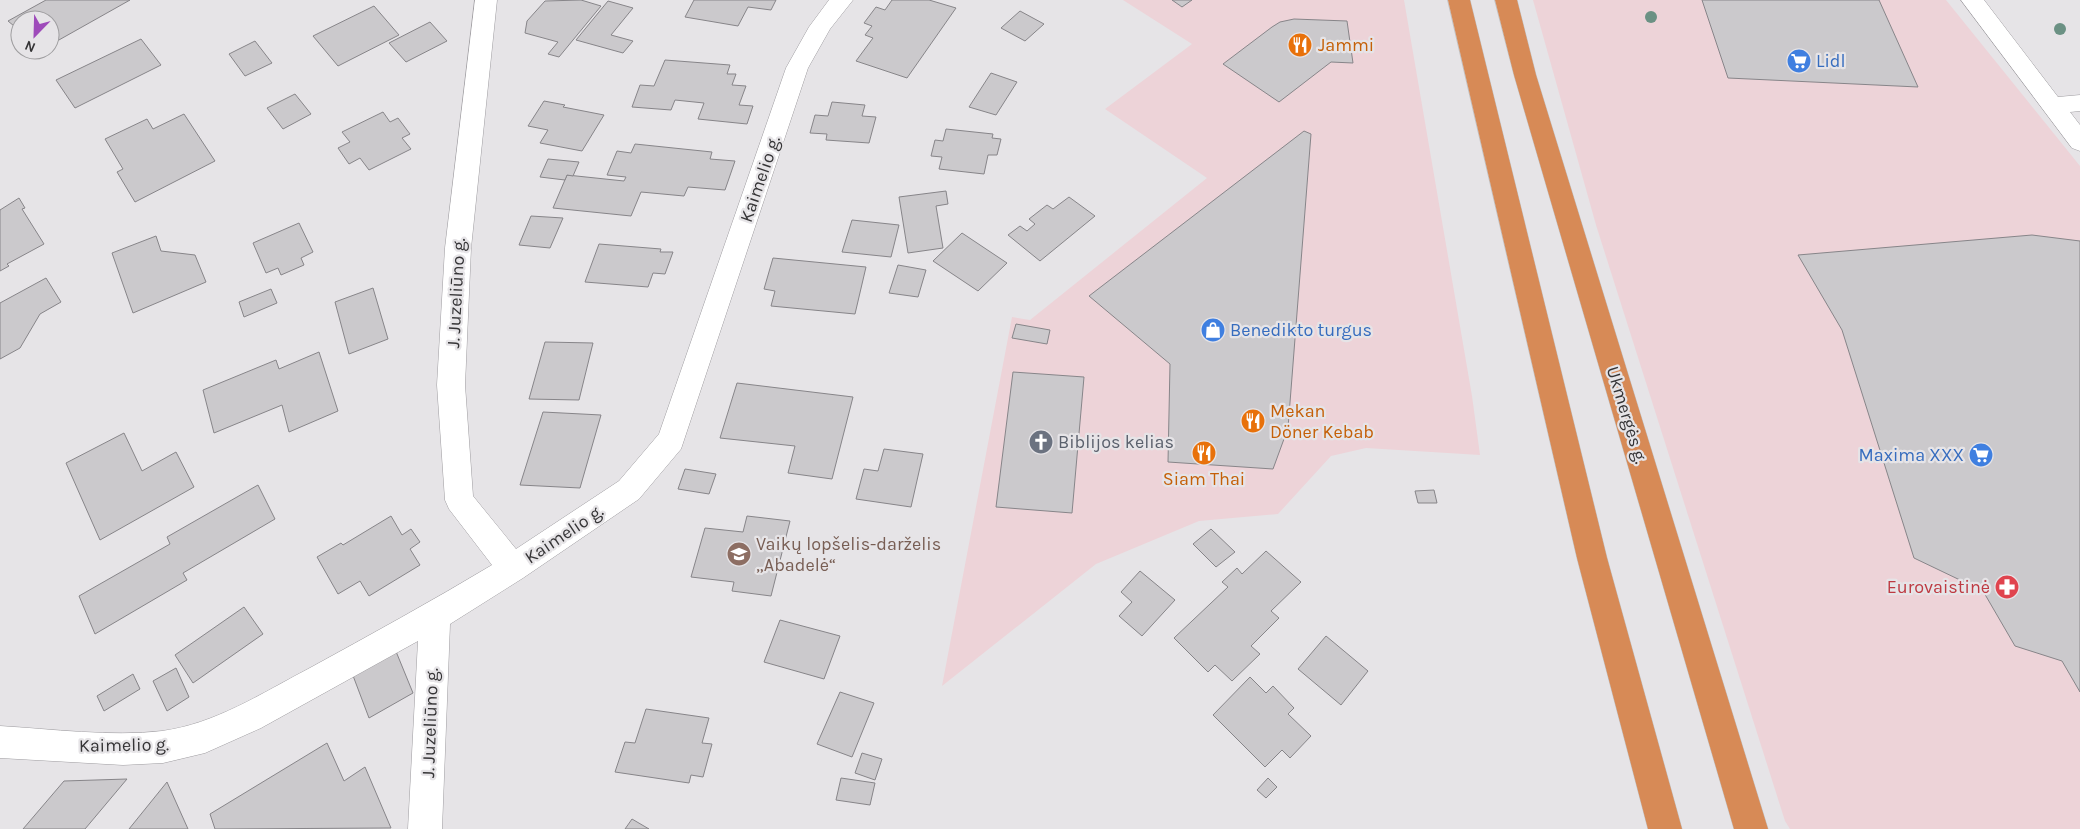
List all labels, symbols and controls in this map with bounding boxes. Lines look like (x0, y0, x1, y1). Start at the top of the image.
north arrow (10, 10, 60, 60)
restaurant icon: Jammi (1287, 32, 1313, 58)
place label: Jammi (1318, 34, 1374, 56)
text: N (22, 37, 38, 56)
supermarket icon: Lidl (1786, 48, 1812, 74)
place label: Lidl (1816, 50, 1845, 72)
street label: Kaimelio g. (735, 133, 785, 225)
street label: J. Juzeliūno g. (442, 237, 470, 349)
shop icon: Benedikto turgus (1200, 317, 1226, 343)
place label: Benedikto turgus (1230, 319, 1372, 341)
street label: Ukmergės g. (1602, 364, 1652, 466)
place label: Mekan Döner Kebab (1270, 400, 1374, 443)
restaurant icon: Mekan Döner Kebab (1240, 408, 1266, 434)
church icon: Biblijos kelias (1028, 429, 1054, 455)
place label: Biblijos kelias (1058, 431, 1174, 453)
restaurant icon: Siam Thai (1191, 440, 1217, 466)
supermarket icon: Maxima XXX (1968, 442, 1994, 468)
place label: Maxima XXX (1859, 444, 1964, 466)
place label: Siam Thai (1163, 468, 1245, 490)
street label: Kaimelio g. (520, 500, 608, 568)
place label: Vaikų lopšelis-darželis „Abadelė“ (756, 533, 941, 576)
school or university icon: Vaikų lopšelis-darželis „Abadelė“ (726, 541, 752, 567)
pharmacy icon: Eurovaistinė (1994, 574, 2020, 600)
place label: Eurovaistinė (1887, 576, 1990, 598)
street label: J. Juzeliūno g. (417, 667, 443, 779)
street label: Kaimelio g. (79, 733, 169, 757)

